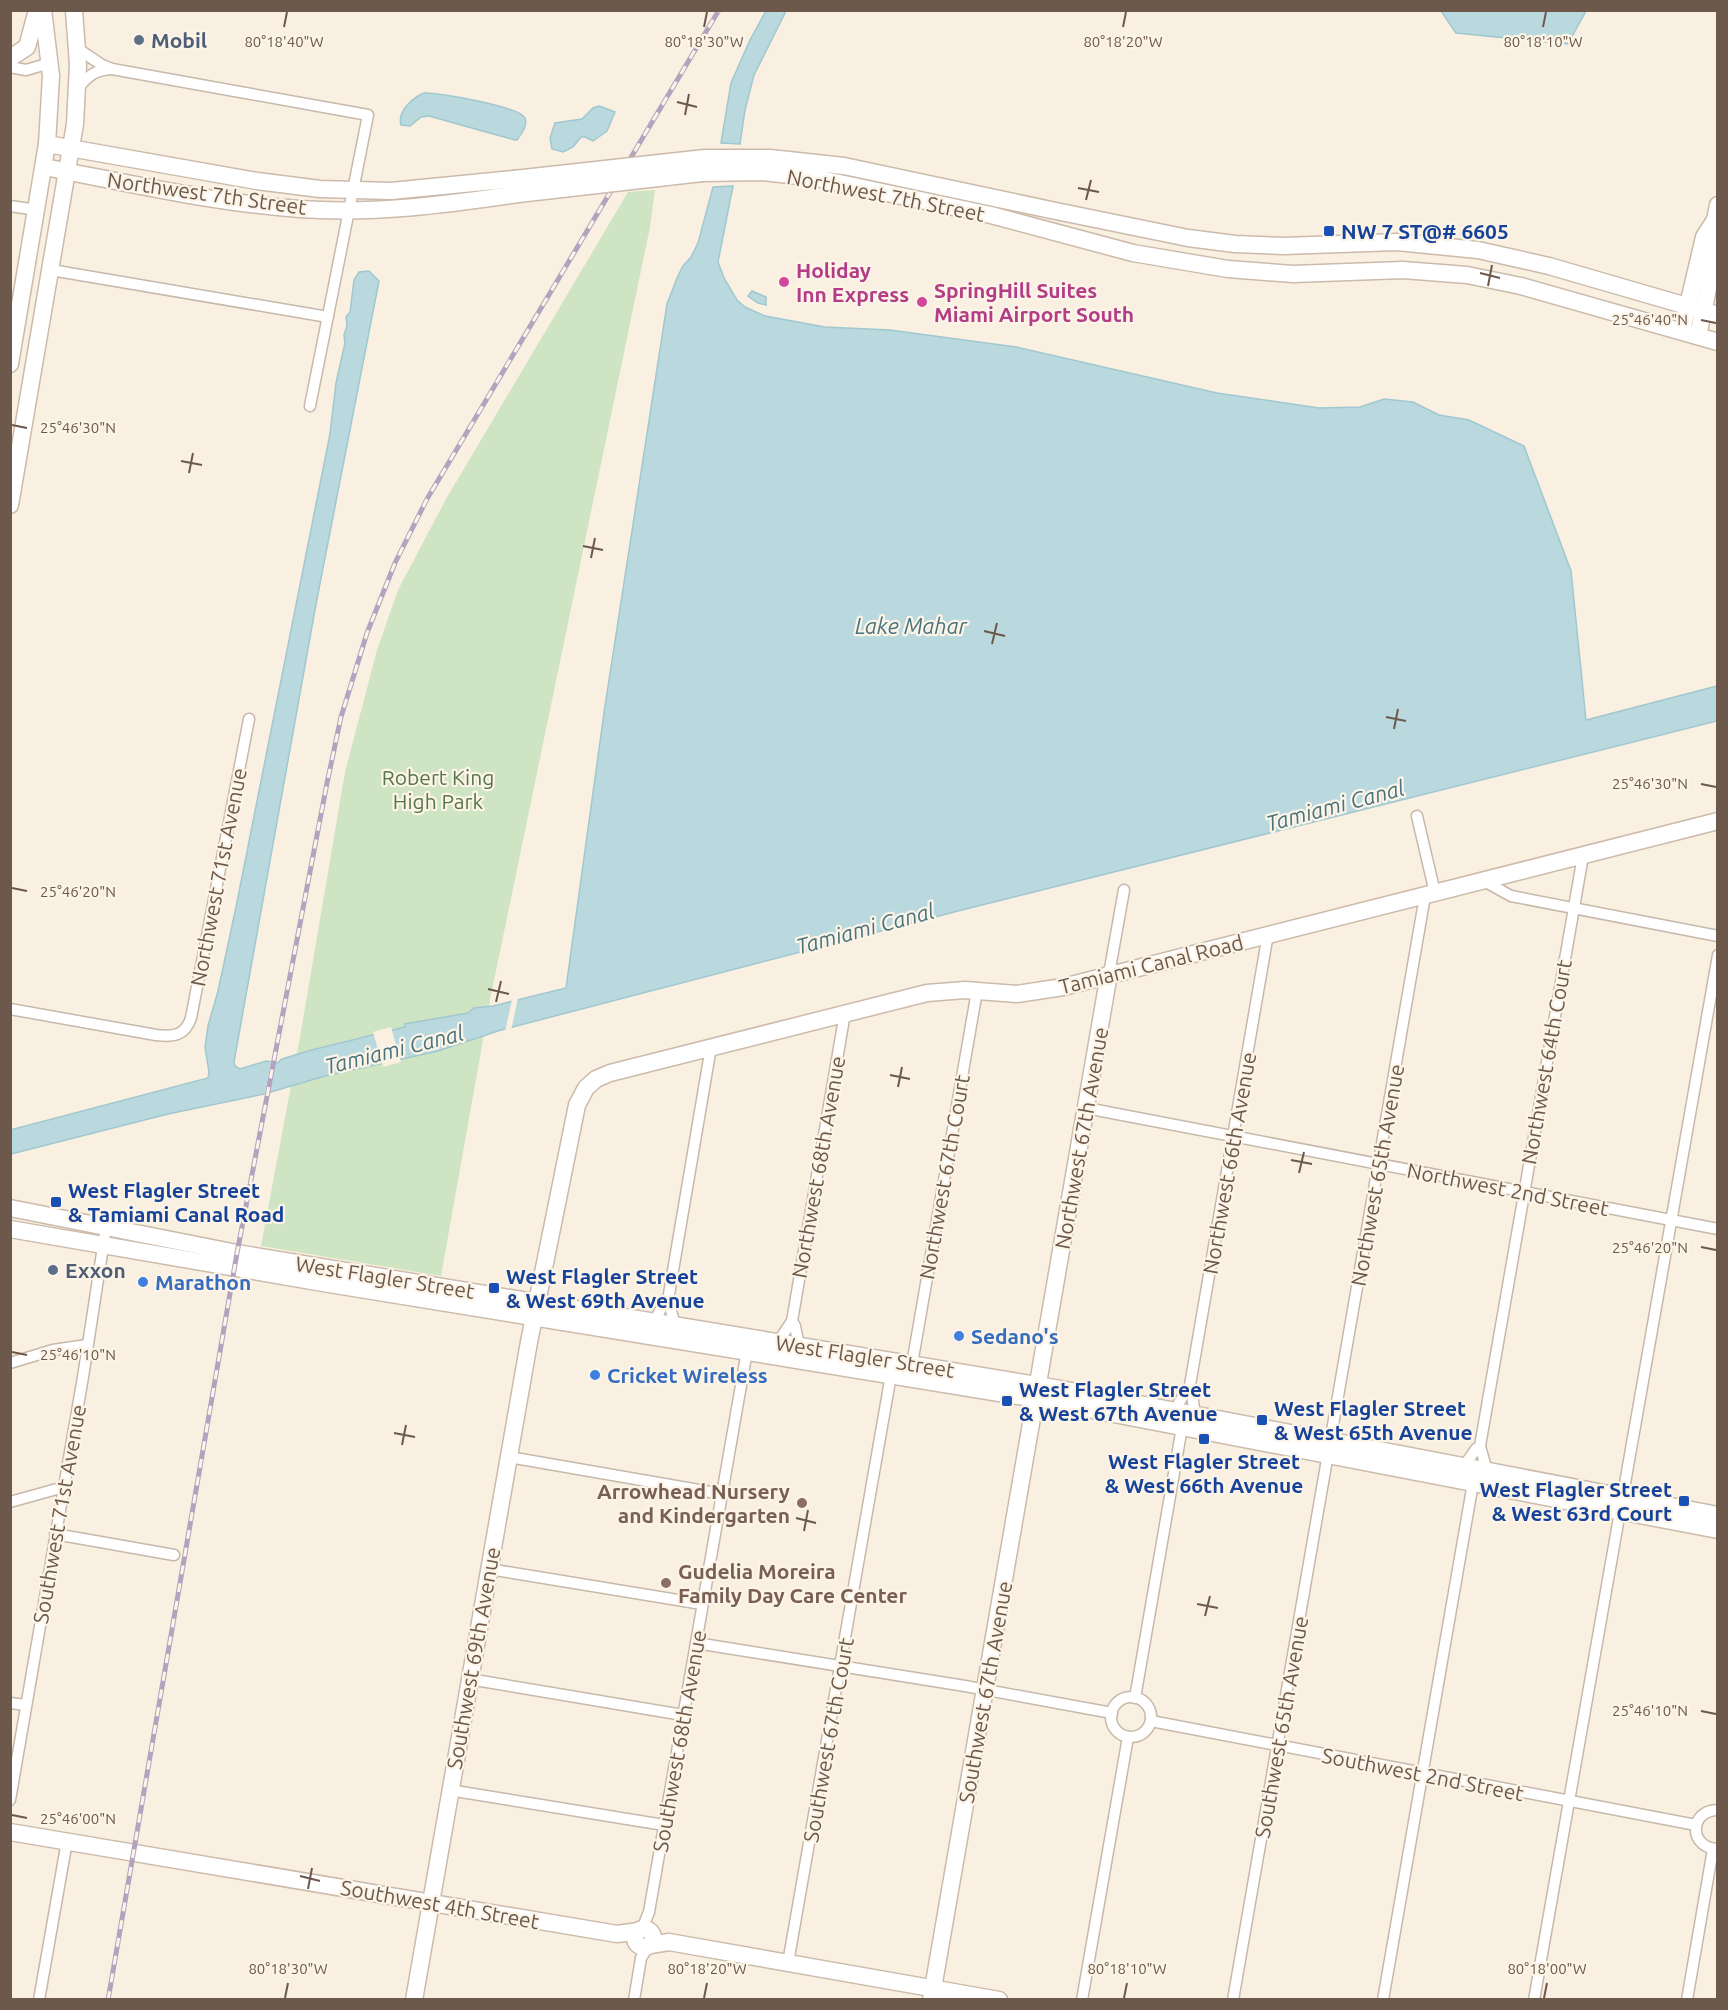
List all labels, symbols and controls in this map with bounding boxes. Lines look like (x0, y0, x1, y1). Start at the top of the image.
place label: Mobil (151, 28, 207, 52)
marker: Mobil (132, 33, 146, 47)
text: 80°18'40"W (244, 33, 324, 50)
text: 80°18'30"W (664, 33, 744, 50)
text: 80°18'20"W (1083, 33, 1163, 50)
text: 80°18'10"W (1503, 33, 1583, 50)
street label: Northwest 7th Street (785, 164, 987, 226)
street label: Northwest 7th Street (106, 167, 308, 219)
place label: NW 7 ST@# 6605 (1341, 219, 1509, 243)
marker: NW 7 ST@# 6605 (1322, 224, 1336, 238)
place label: Holiday Inn Express (796, 258, 909, 306)
marker: Holiday Inn Express (777, 275, 791, 289)
place label: SpringHill Suites Miami Airport South (934, 278, 1134, 326)
marker: SpringHill Suites Miami Airport South (915, 295, 929, 309)
text: 25°46'40"N (1612, 311, 1688, 328)
text: 25°46'30"N (40, 419, 116, 436)
water label: Lake Mahar (855, 613, 968, 638)
park label: Robert King High Park (382, 765, 494, 813)
street label: Northwest 71st Avenue (185, 766, 251, 988)
water label: Tamiami Canal (1263, 774, 1407, 836)
text: 25°46'30"N (1612, 775, 1688, 792)
text: 25°46'20"N (40, 883, 116, 900)
water label: Tamiami Canal (793, 897, 937, 959)
street label: Tamiami Canal Road (1056, 930, 1246, 998)
street label: Northwest 64th Court (1516, 958, 1576, 1166)
water label: Tamiami Canal (322, 1020, 466, 1078)
street label: Northwest 67th Avenue (1050, 1025, 1112, 1251)
street label: Northwest 66th Avenue (1198, 1050, 1260, 1276)
street label: Northwest 68th Avenue (787, 1054, 849, 1280)
street label: Northwest 65th Avenue (1346, 1062, 1408, 1288)
street label: Northwest 67th Court (914, 1073, 974, 1281)
street label: Northwest 2nd Street (1405, 1158, 1611, 1220)
place label: West Flagler Street & Tamiami Canal Road (68, 1178, 284, 1226)
marker: West Flagler Street & Tamiami Canal Road (49, 1195, 63, 1209)
text: 25°46'20"N (1612, 1239, 1688, 1256)
street label: West Flagler Street (294, 1251, 476, 1303)
place label: Exxon (65, 1258, 126, 1282)
marker: Exxon (46, 1263, 60, 1277)
place label: West Flagler Street & West 69th Avenue (506, 1264, 705, 1312)
place label: Marathon (155, 1270, 251, 1294)
marker: Marathon (136, 1275, 150, 1289)
marker: West Flagler Street & West 69th Avenue (487, 1281, 501, 1295)
place label: Sedano's (971, 1324, 1059, 1348)
marker: Sedano's (952, 1329, 966, 1343)
street label: West Flagler Street (774, 1330, 956, 1382)
text: 25°46'10"N (40, 1346, 116, 1363)
place label: Cricket Wireless (607, 1363, 768, 1387)
marker: Cricket Wireless (588, 1368, 602, 1382)
place label: West Flagler Street & West 67th Avenue (1019, 1377, 1218, 1425)
marker: West Flagler Street & West 67th Avenue (1000, 1394, 1014, 1408)
place label: West Flagler Street & West 65th Avenue (1274, 1396, 1473, 1444)
street label: Southwest 71st Avenue (28, 1403, 90, 1625)
marker: West Flagler Street & West 65th Avenue (1255, 1413, 1269, 1427)
marker: West Flagler Street & West 66th Avenue (1197, 1432, 1211, 1446)
place label: West Flagler Street & West 66th Avenue (1105, 1449, 1303, 1497)
place label: West Flagler Street & West 63rd Court (1480, 1477, 1672, 1525)
place label: Arrowhead Nursery and Kindergarten (597, 1479, 790, 1527)
marker: West Flagler Street & West 63rd Court (1677, 1494, 1691, 1508)
marker: Arrowhead Nursery and Kindergarten (795, 1496, 809, 1510)
street label: Southwest 69th Avenue (442, 1545, 504, 1771)
place label: Gudelia Moreira Family Day Care Center (678, 1559, 907, 1607)
marker: Gudelia Moreira Family Day Care Center (659, 1576, 673, 1590)
street label: Southwest 67th Avenue (954, 1579, 1016, 1805)
street label: Southwest 65th Avenue (1250, 1614, 1312, 1840)
street label: Southwest 68th Avenue (648, 1628, 710, 1854)
street label: Southwest 67th Court (798, 1636, 858, 1844)
text: 25°46'10"N (1612, 1702, 1688, 1719)
street label: Southwest 2nd Street (1320, 1743, 1526, 1805)
text: 25°46'00"N (40, 1810, 116, 1827)
street label: Southwest 4th Street (339, 1875, 541, 1933)
text: 80°18'30"W (248, 1960, 328, 1977)
text: 80°18'20"W (667, 1960, 747, 1977)
text: 80°18'10"W (1087, 1960, 1167, 1977)
text: 80°18'00"W (1507, 1960, 1587, 1977)

